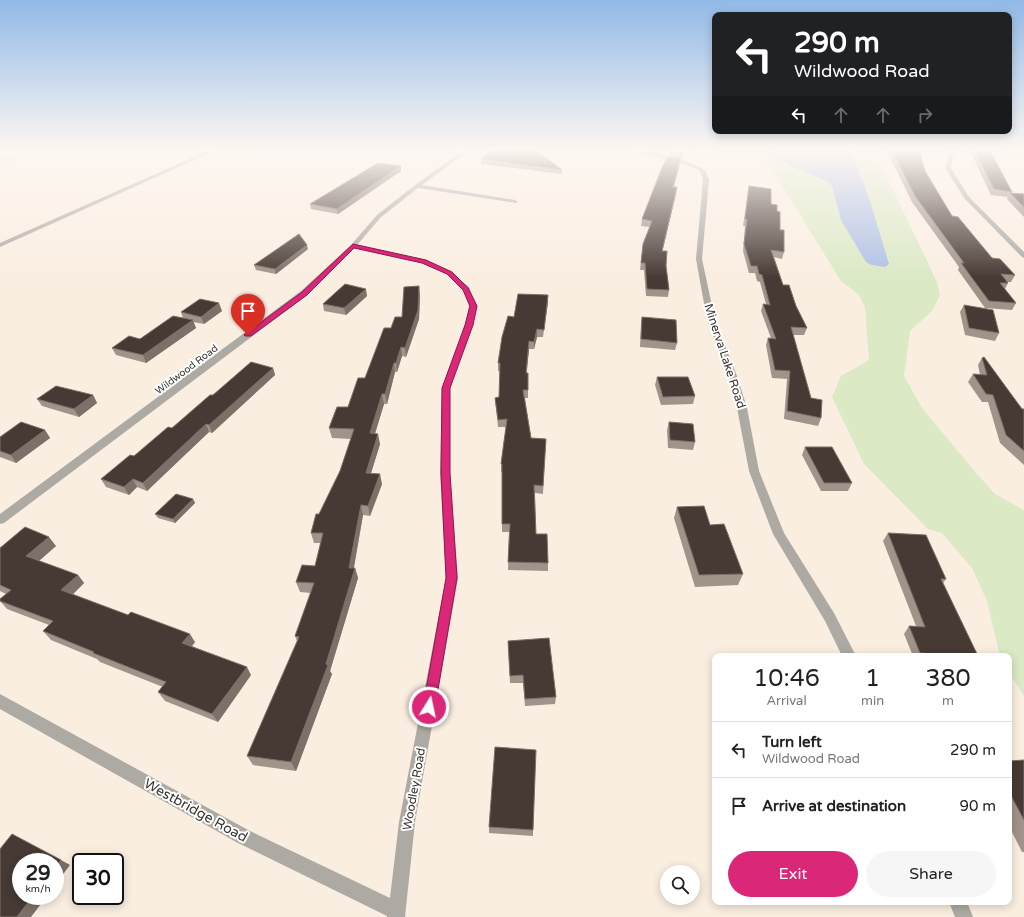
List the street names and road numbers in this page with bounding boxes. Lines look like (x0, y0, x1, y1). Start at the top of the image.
street label: Minerva Lake Road (701, 302, 749, 410)
street label: Wildwood Road (153, 342, 220, 397)
street label: Woodley Road (400, 747, 428, 831)
street label: Westbridge Road (141, 775, 250, 846)

